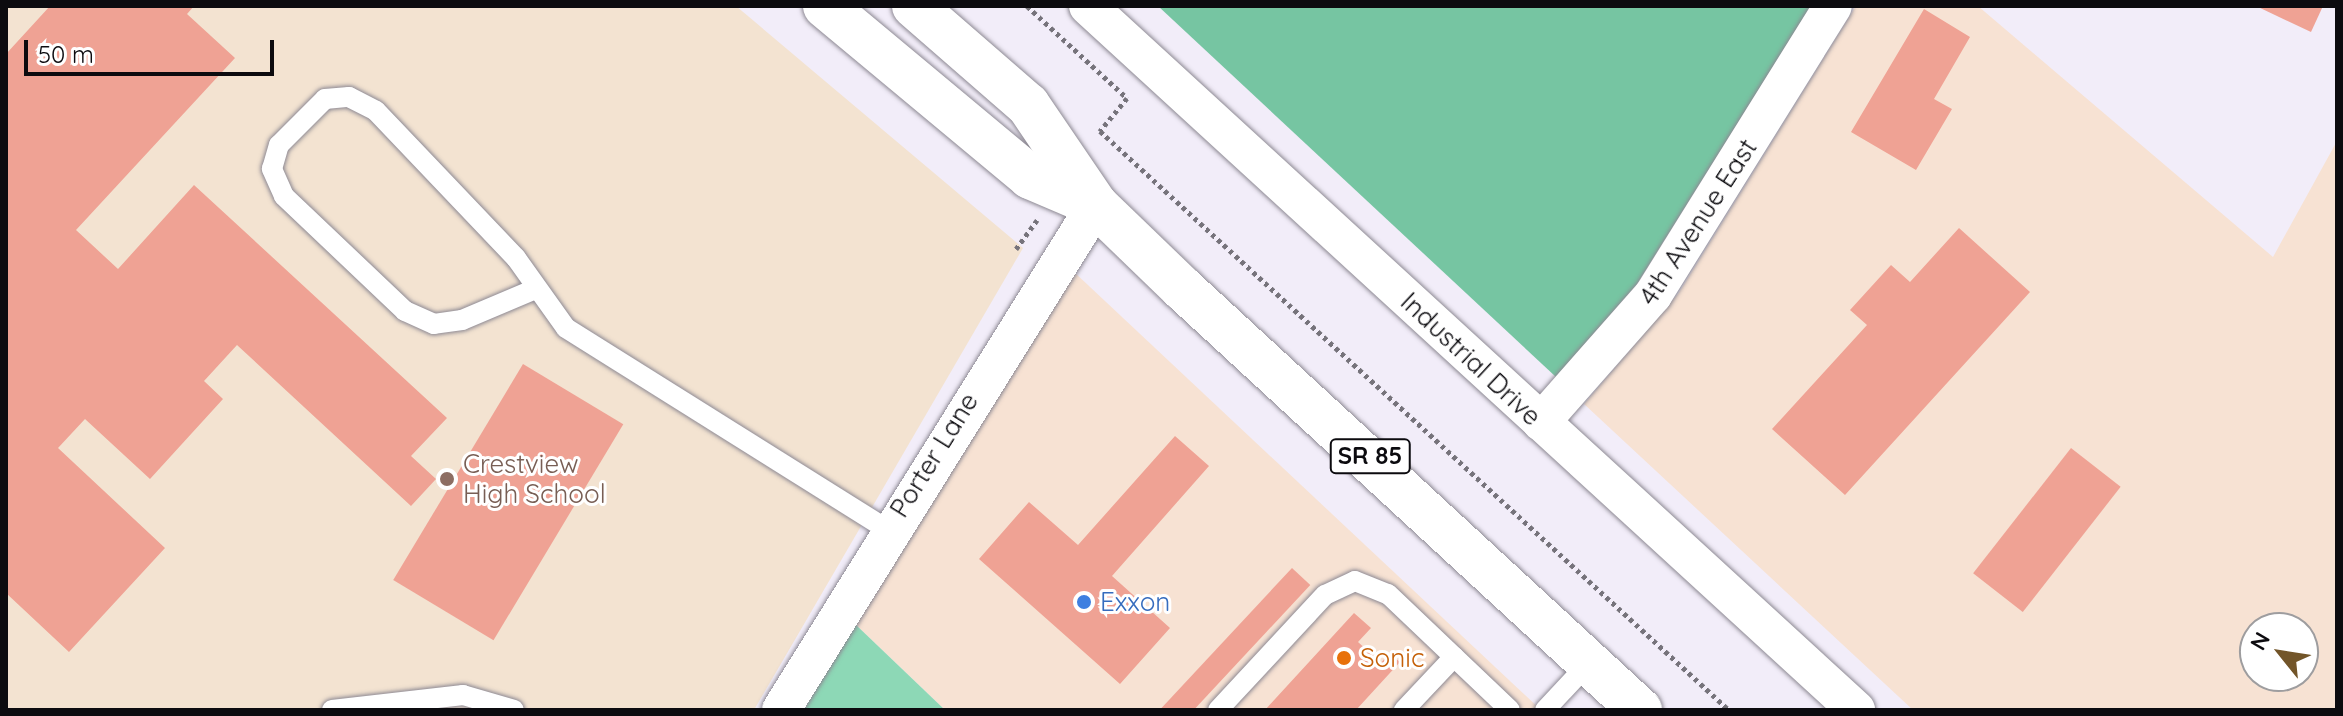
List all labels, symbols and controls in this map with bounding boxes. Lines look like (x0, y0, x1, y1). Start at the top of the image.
scale bar (28, 24, 278, 74)
text: 50 m (38, 39, 94, 69)
street label: 4th Avenue East (1633, 133, 1763, 311)
street label: Industrial Drive (1394, 286, 1548, 432)
street label: Porter Lane (883, 387, 985, 523)
road number: SR 85 (1328, 436, 1412, 476)
place label: Crestview High School (463, 448, 606, 510)
marker: Crestview High School (438, 470, 456, 488)
place label: Exxon (1100, 586, 1170, 618)
marker: Exxon (1075, 593, 1093, 611)
north arrow (2239, 612, 2319, 692)
text: N (2244, 627, 2276, 655)
place label: Sonic (1360, 642, 1424, 674)
marker: Sonic (1335, 649, 1353, 667)

